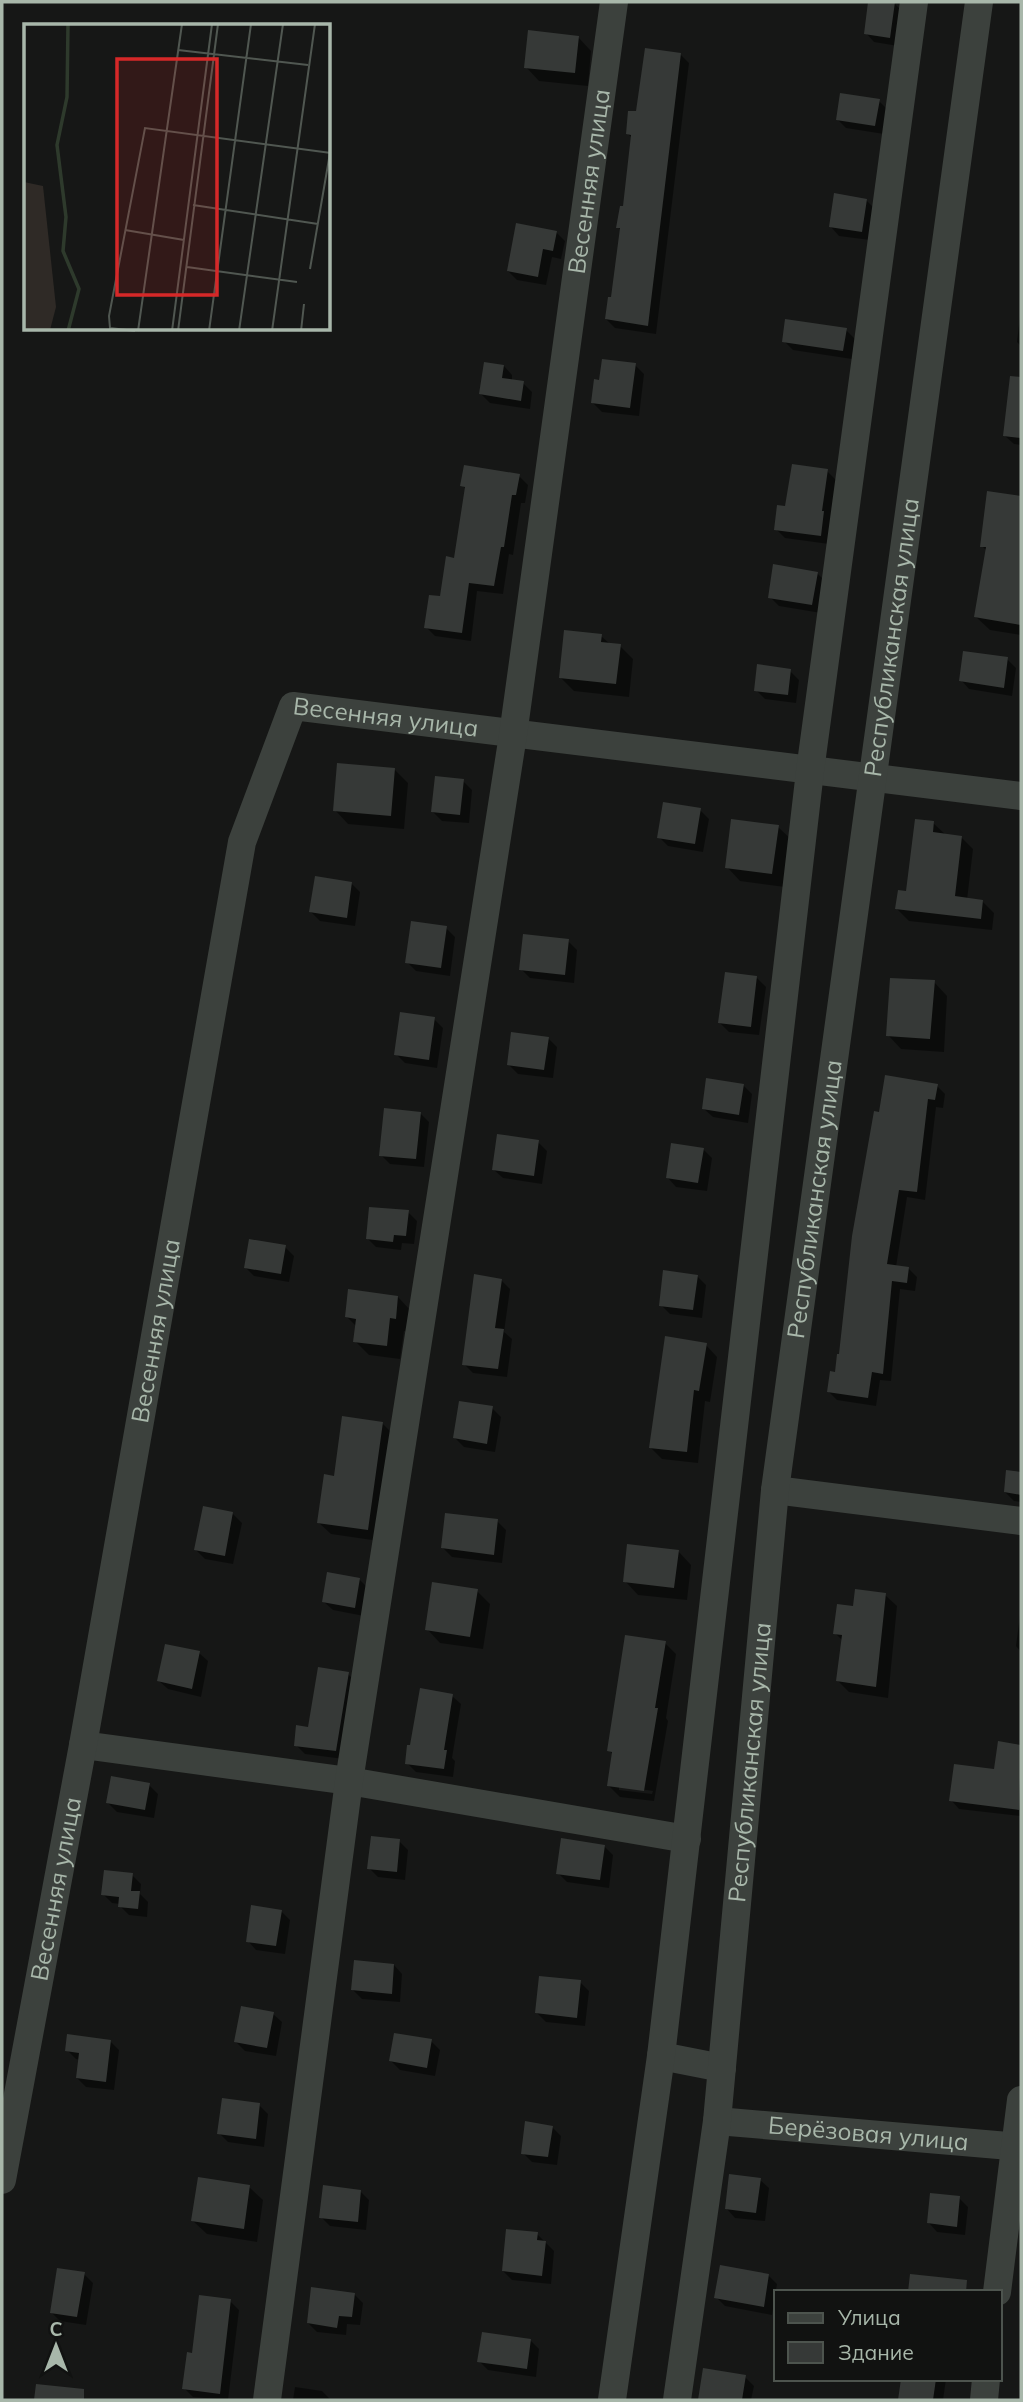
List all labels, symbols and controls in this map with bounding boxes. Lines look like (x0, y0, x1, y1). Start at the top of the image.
inset map (24, 24, 331, 331)
street label: Весенняя улица (561, 87, 616, 276)
street label: Республиканская улица (857, 496, 925, 779)
street label: Весенняя улица (291, 690, 480, 743)
street label: Республиканская улица (780, 1058, 848, 1340)
street label: Весенняя улица (124, 1236, 186, 1425)
street label: Республиканская улица (721, 1621, 777, 1904)
street label: Весенняя улица (23, 1794, 87, 1983)
street label: Берёзовая улица (767, 2109, 970, 2156)
legend (774, 2290, 1002, 2381)
text: Улица (837, 2304, 901, 2330)
north arrow (21, 2311, 91, 2381)
text: С (49, 2317, 63, 2341)
text: Здание (838, 2339, 914, 2365)

